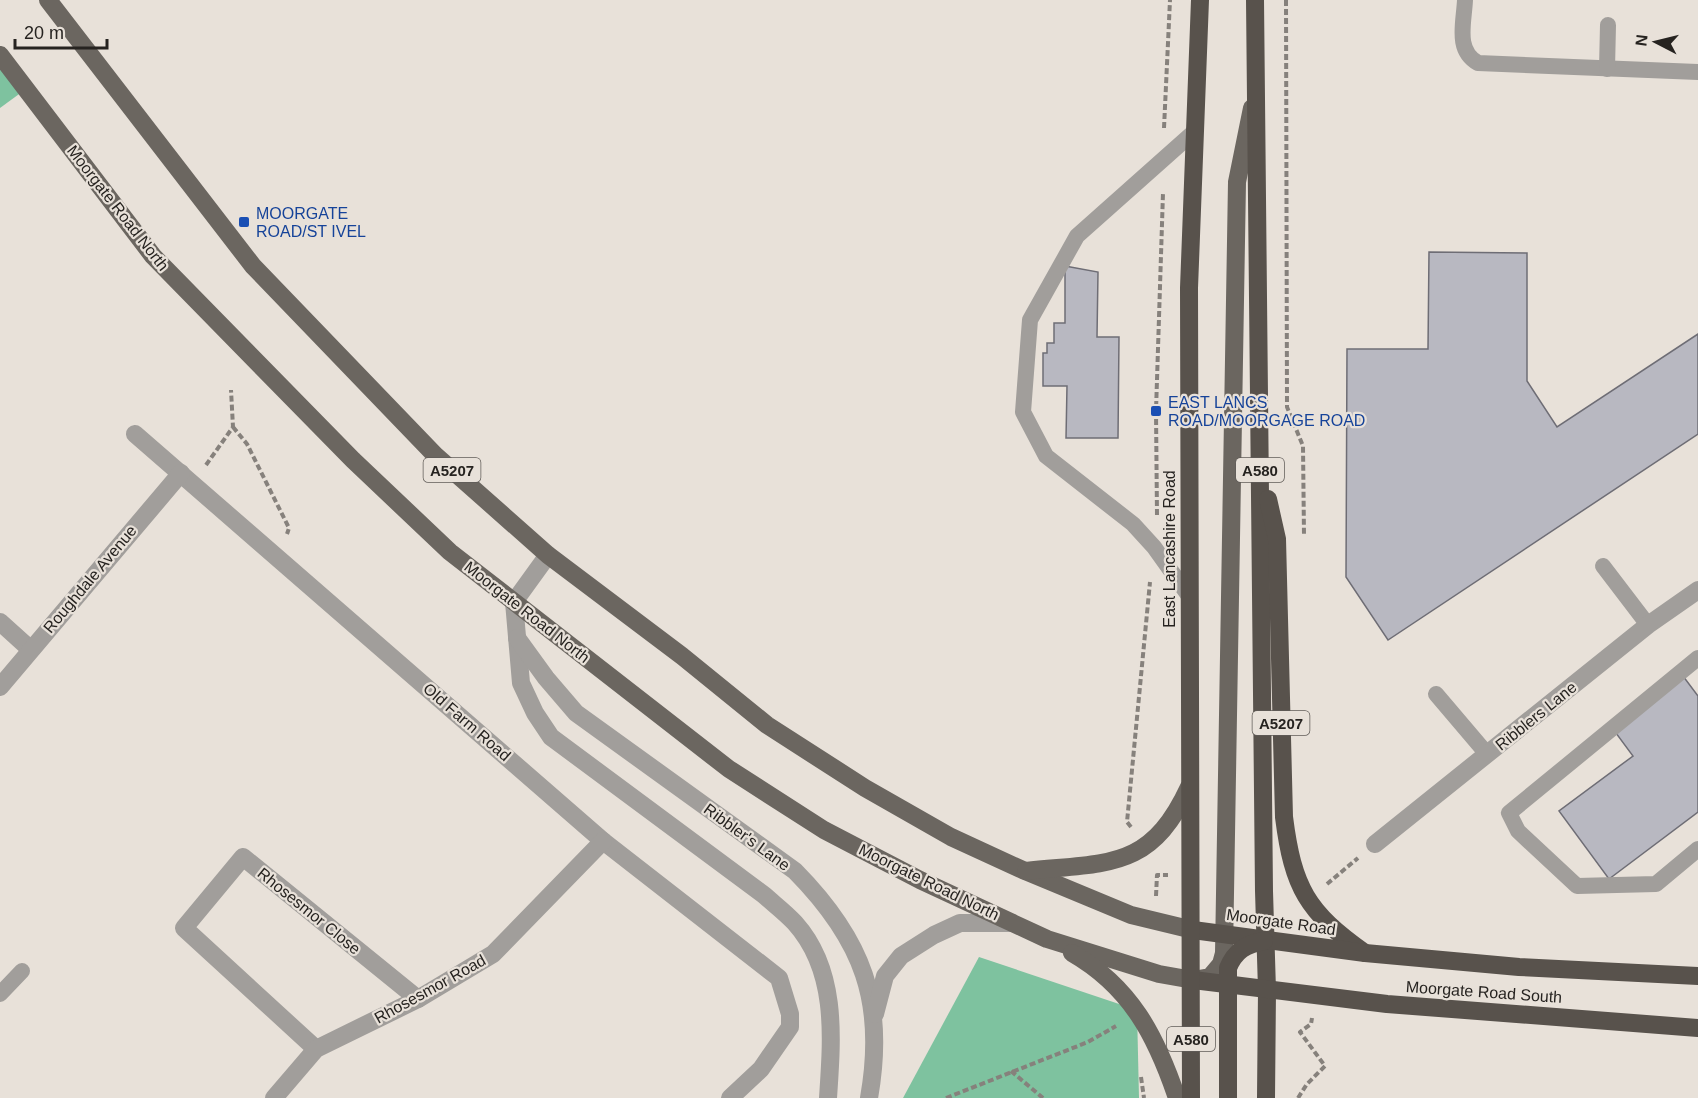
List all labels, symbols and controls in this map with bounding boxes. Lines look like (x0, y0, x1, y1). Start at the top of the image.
scale bar (15, 12, 106, 50)
north arrow (1626, 12, 1686, 72)
text: 20 m (24, 23, 64, 43)
text: N (1632, 33, 1651, 47)
street label: Moorgate Road North (64, 142, 172, 274)
place label: MOORGATE ROAD/ST IVEL (256, 205, 366, 240)
marker: MOORGATE ROAD/ST IVEL (237, 215, 251, 229)
place label: EAST LANCS ROAD/MOORGAGE ROAD (1168, 394, 1365, 429)
marker: EAST LANCS ROAD/MOORGAGE ROAD (1149, 404, 1163, 418)
road number: A5207 (424, 458, 480, 482)
road number: A580 (1236, 458, 1284, 482)
street label: East Lancashire Road (1161, 470, 1178, 628)
street label: Roughdale Avenue (40, 522, 140, 636)
street label: Moorgate Road North (461, 558, 593, 666)
street label: Ribblers Lane (1492, 678, 1580, 754)
street label: Old Farm Road (420, 680, 514, 764)
road number: A5207 (1252, 711, 1310, 735)
street label: Ribbler's Lane (701, 800, 793, 874)
street label: Moorgate Road North (856, 841, 1002, 923)
street label: Rhosesmor Close (254, 864, 364, 958)
street label: Moorgate Road (1225, 906, 1337, 938)
street label: Rhosesmor Road (371, 951, 489, 1027)
street label: Moorgate Road South (1405, 978, 1563, 1006)
road number: A580 (1167, 1027, 1215, 1051)

